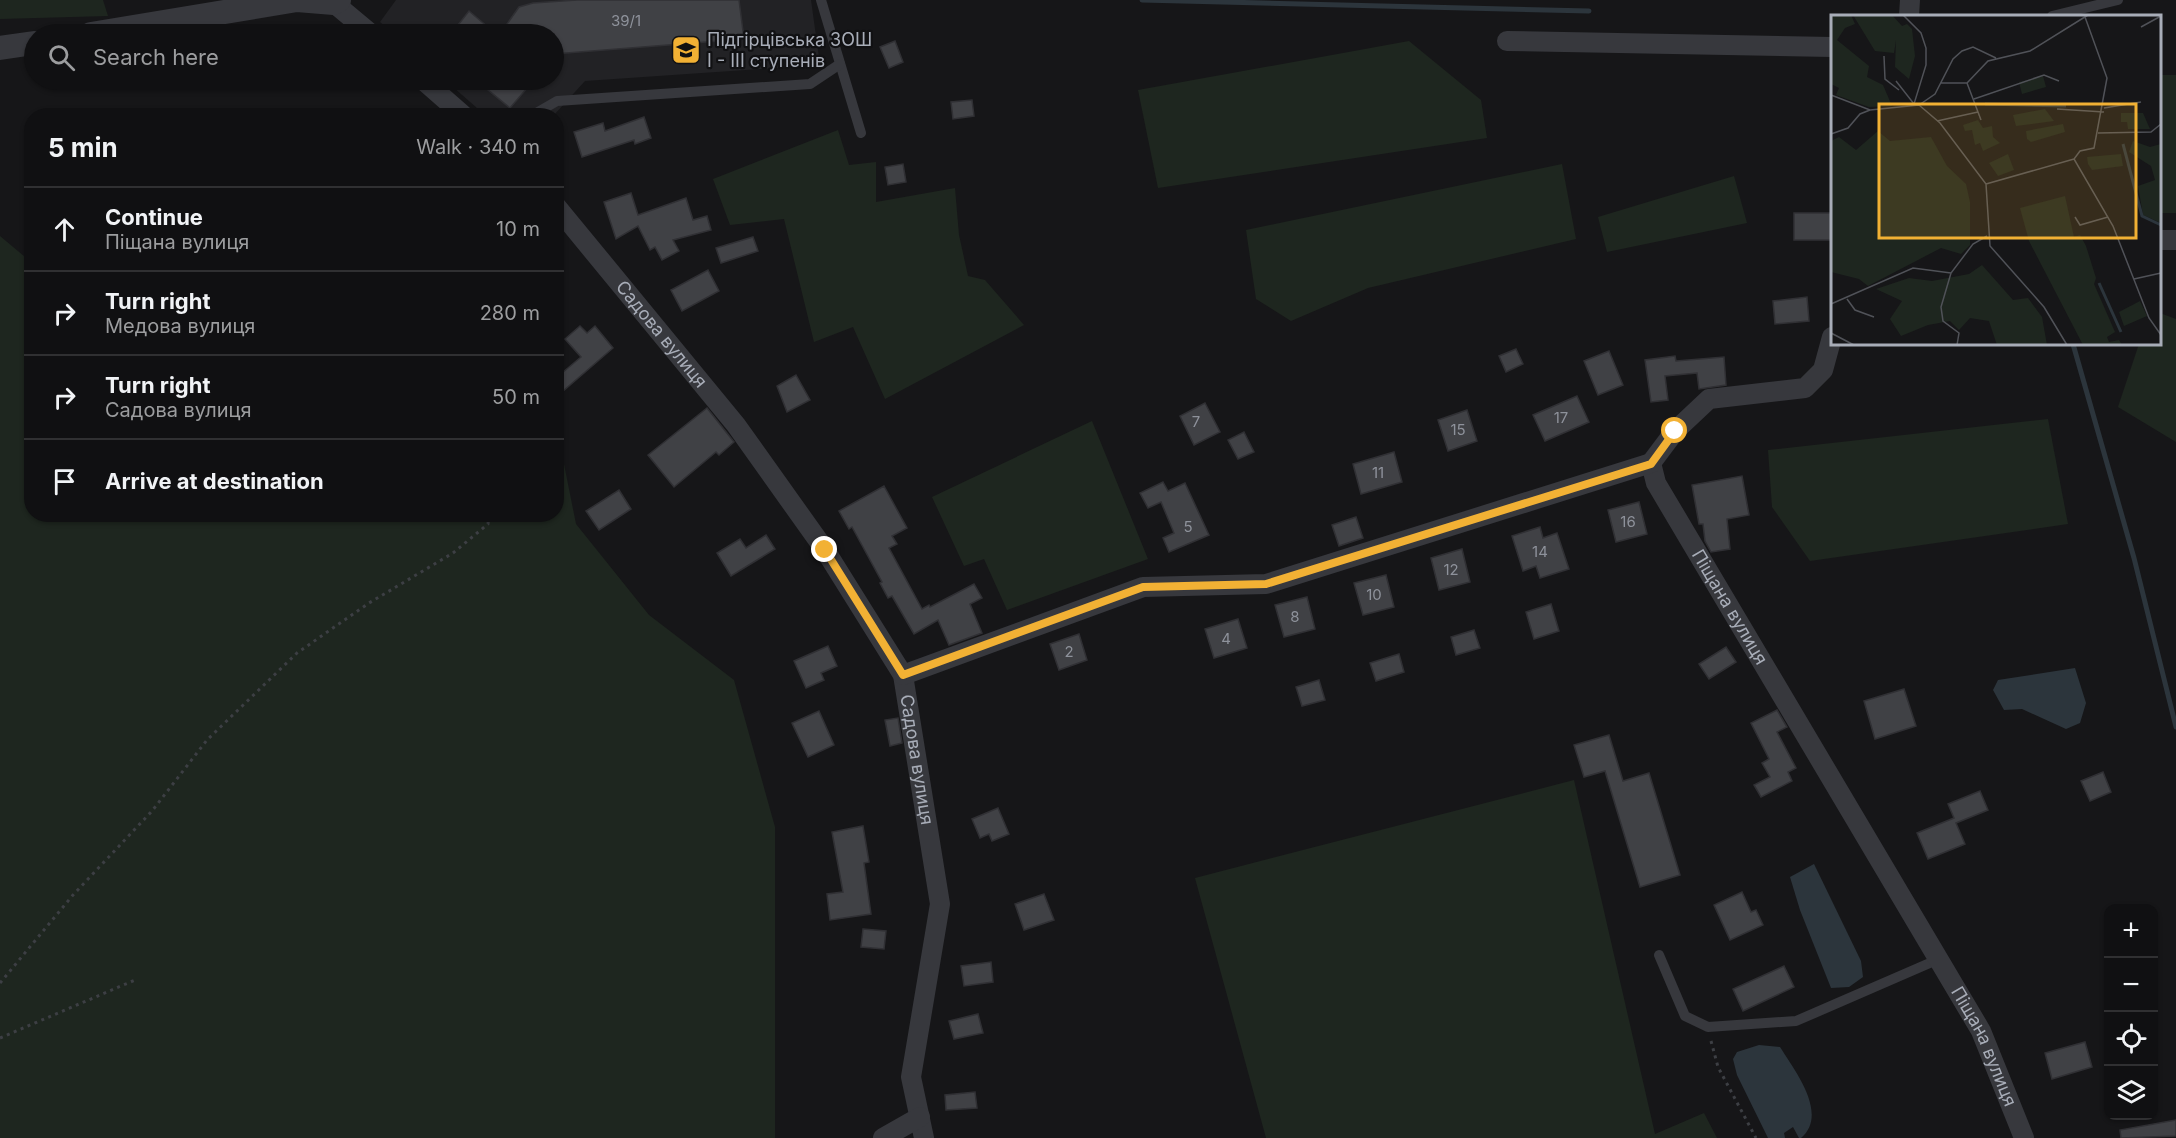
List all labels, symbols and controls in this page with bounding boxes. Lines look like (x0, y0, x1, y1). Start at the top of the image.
house number: 39/1 (611, 11, 641, 30)
inset map (1831, 15, 2161, 345)
search box (24, 24, 564, 90)
place label: Підгірцівська ЗОШ І - ІІІ ступенів (707, 29, 872, 71)
school or university icon: Підгірцівська ЗОШ І - ІІІ ступенів (670, 34, 702, 66)
icon: search (45, 41, 78, 74)
text: Search here (93, 44, 219, 70)
text: 5 min (48, 132, 118, 163)
text: Walk · 340 m (416, 135, 540, 159)
text: Continue (105, 204, 203, 230)
icon: ahead (48, 213, 81, 246)
text: 10 m (496, 217, 540, 241)
text: Піщана вулиця (105, 230, 249, 254)
street label: Садова вулиця (612, 276, 712, 392)
text: Turn right (105, 288, 211, 314)
icon: right (48, 297, 81, 330)
text: 280 m (480, 301, 540, 325)
text: Медова вулиця (105, 314, 255, 338)
text: Turn right (105, 372, 211, 398)
icon: right (48, 381, 81, 414)
text: 50 m (492, 385, 540, 409)
text: Садова вулиця (105, 398, 252, 422)
house number: 17 (1554, 408, 1568, 427)
house number: 7 (1192, 412, 1200, 431)
route start (1661, 417, 1687, 443)
house number: 15 (1450, 420, 1466, 439)
house number: 11 (1372, 463, 1384, 482)
icon: arrive (48, 465, 81, 498)
text: Arrive at destination (105, 468, 324, 494)
house number: 16 (1620, 512, 1636, 531)
house number: 5 (1183, 517, 1193, 536)
route end (811, 536, 837, 562)
house number: 14 (1532, 542, 1548, 561)
street label: Піщана вулиця (1688, 546, 1772, 668)
house number: 12 (1443, 560, 1459, 579)
house number: 10 (1366, 585, 1382, 604)
house number: 8 (1290, 607, 1300, 626)
house number: 4 (1221, 629, 1231, 648)
house number: 2 (1064, 642, 1074, 661)
street label: Садова вулиця (896, 693, 938, 826)
map controls (2104, 904, 2158, 1120)
button: + (2104, 904, 2158, 958)
button: − (2104, 958, 2158, 1012)
street label: Піщана вулиця (1947, 983, 2021, 1109)
button: locate (2104, 1012, 2158, 1066)
button: layers (2104, 1066, 2158, 1120)

